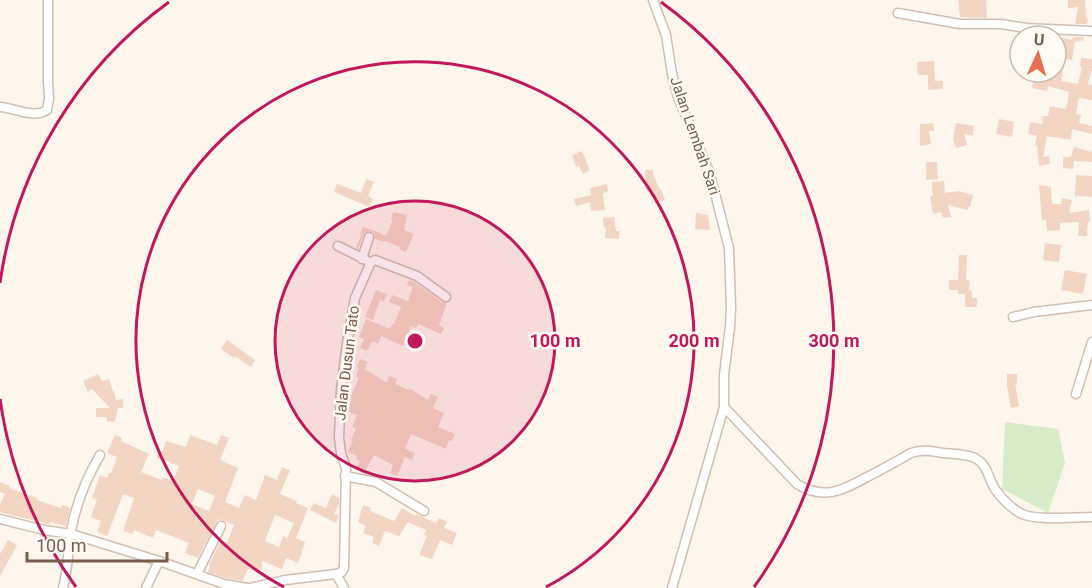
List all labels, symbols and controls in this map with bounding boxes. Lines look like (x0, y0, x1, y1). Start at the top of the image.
north arrow (1008, 24, 1068, 84)
text: U (1033, 30, 1045, 49)
street label: Jalan Lembah Sari (666, 75, 724, 197)
street label: Jalan Dusun Tato (331, 304, 363, 422)
text: 100 m (529, 330, 581, 351)
text: 200 m (668, 330, 720, 351)
text: 300 m (808, 330, 860, 351)
centre of rings (405, 331, 425, 351)
scale bar (27, 525, 166, 563)
text: 100 m (36, 535, 87, 556)

